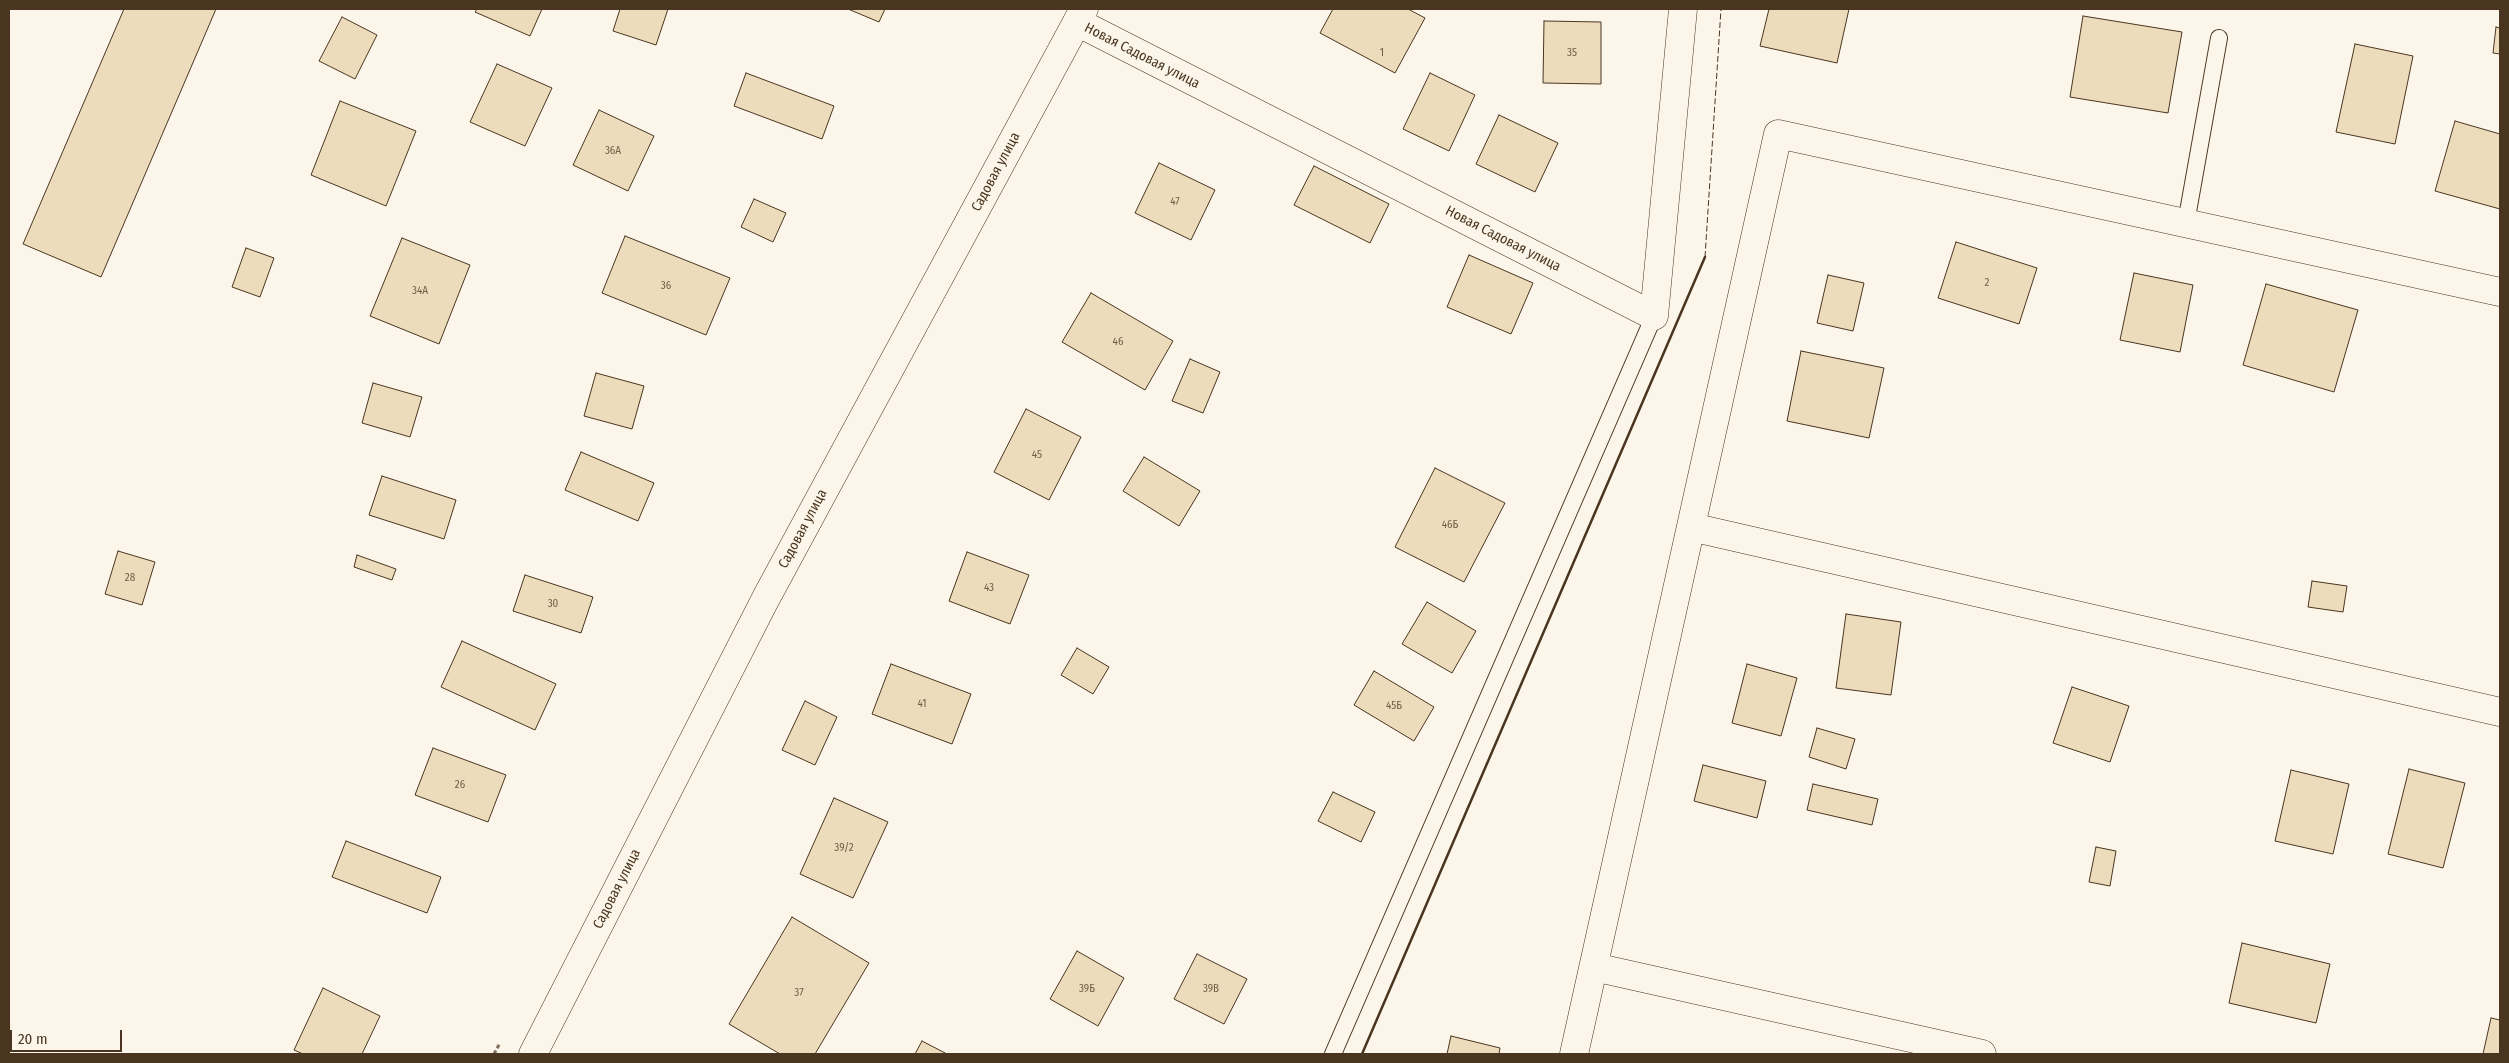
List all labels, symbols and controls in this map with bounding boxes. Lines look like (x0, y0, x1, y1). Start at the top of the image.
street label: Новая Садовая улица (1082, 20, 1202, 92)
house number: 1 (1380, 46, 1384, 60)
house number: 35 (1567, 46, 1577, 60)
street label: Садовая улица (968, 130, 1024, 214)
house number: 36А (605, 144, 621, 158)
house number: 47 (1170, 195, 1180, 209)
street label: Новая Садовая улица (1443, 203, 1563, 275)
house number: 2 (1985, 276, 1989, 290)
house number: 36 (661, 279, 671, 293)
house number: 34А (412, 284, 428, 298)
house number: 46 (1113, 335, 1123, 349)
house number: 45 (1032, 448, 1042, 462)
street label: Садовая улица (775, 487, 831, 571)
house number: 46Б (1442, 518, 1458, 532)
house number: 28 (125, 571, 135, 585)
house number: 43 (984, 581, 994, 595)
house number: 30 (548, 597, 558, 611)
house number: 41 (917, 697, 927, 711)
house number: 45Б (1386, 699, 1402, 713)
house number: 26 (455, 778, 465, 792)
house number: 39/2 (834, 841, 854, 855)
street label: Садовая улица (590, 846, 644, 932)
house number: 39Б (1079, 982, 1095, 996)
house number: 39В (1203, 982, 1219, 996)
house number: 37 (794, 986, 804, 1000)
scale bar (12, 1020, 125, 1052)
text: 20 m (18, 1030, 48, 1048)

